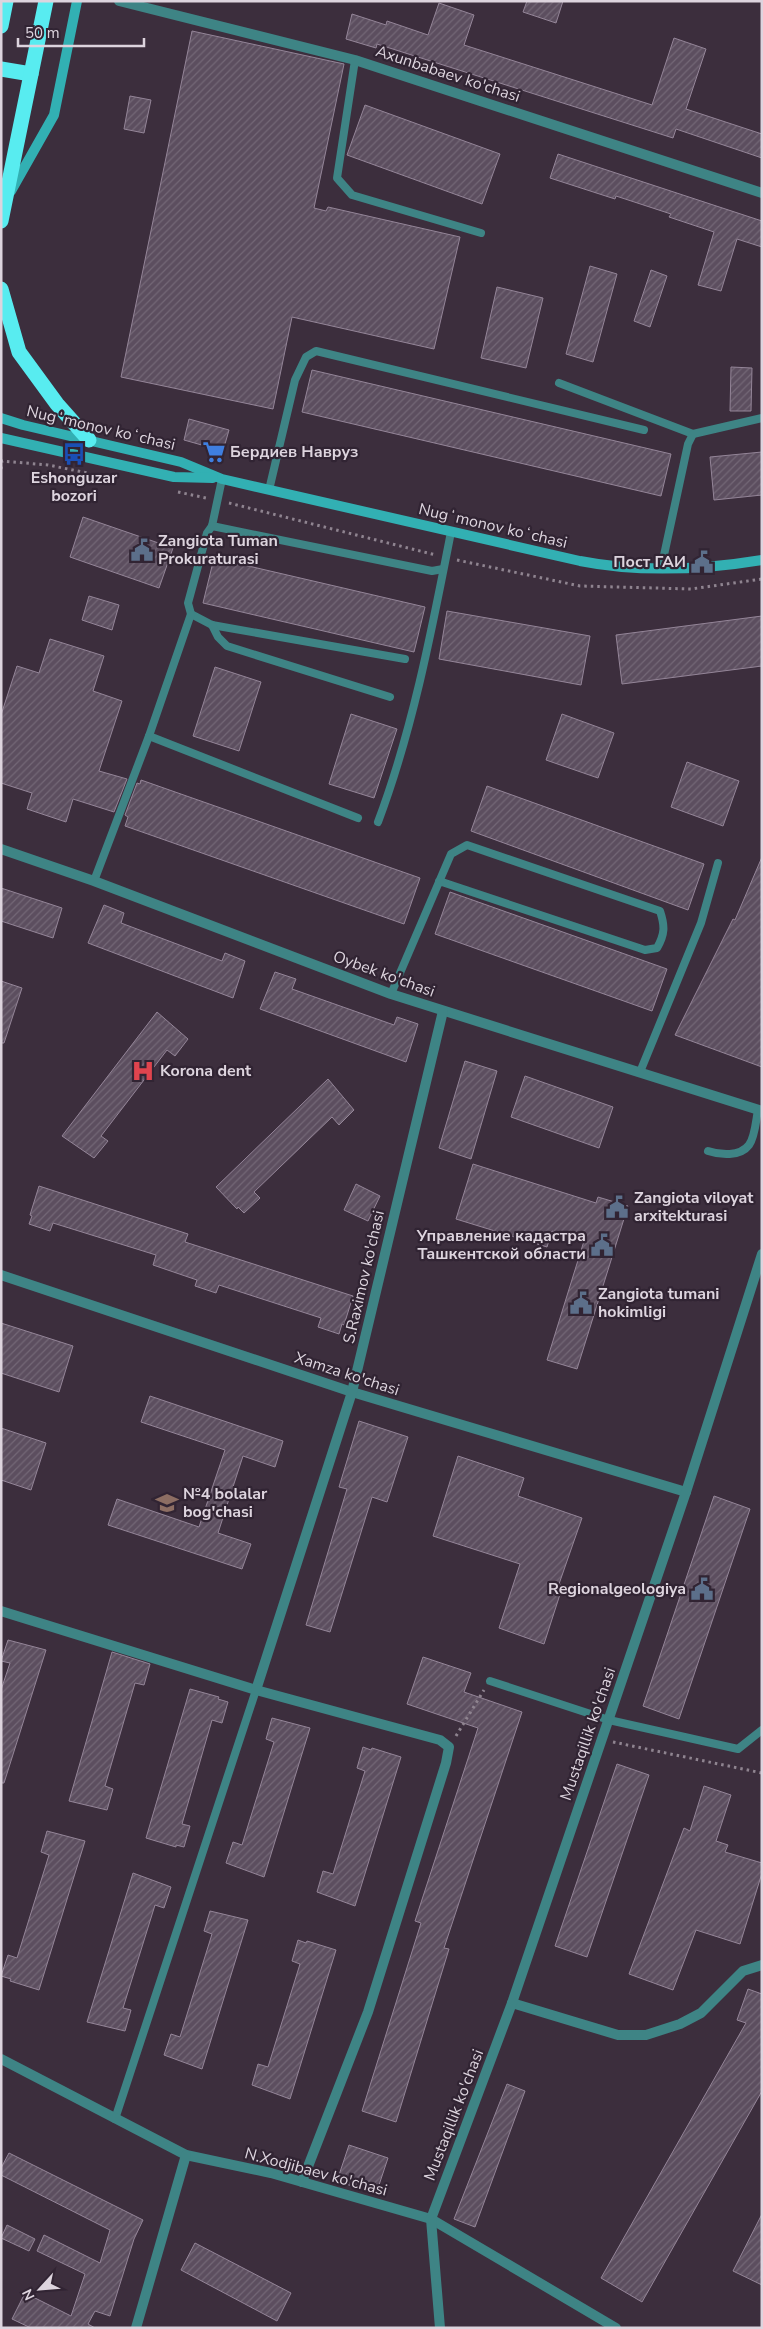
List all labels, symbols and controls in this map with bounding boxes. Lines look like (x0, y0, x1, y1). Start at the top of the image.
scale bar (18, 15, 144, 47)
text: 50 m (25, 23, 60, 43)
street label: Axunbabaev ko'chasi (373, 40, 523, 108)
street label: Nugʻmonov koʻchasi (24, 400, 178, 456)
supermarket icon: Бердиев Навруз (201, 439, 227, 465)
bus stop icon: Eshonguzar bozori (61, 441, 87, 467)
place label: Бердиев Навруз (230, 441, 358, 463)
place label: Eshonguzar bozori (31, 467, 118, 507)
street label: Nugʻmonov koʻchasi (416, 498, 570, 554)
place label: Zangiota Tuman Prokuraturasi (158, 530, 278, 570)
public building icon: Zangiota Tuman Prokuraturasi (129, 537, 155, 563)
public building icon: Пост ГАИ (689, 549, 715, 575)
place label: Пост ГАИ (613, 551, 686, 573)
street label: Oybek ko'chasi (330, 945, 438, 1003)
hospital icon: Korona dent (130, 1058, 156, 1084)
place label: Korona dent (160, 1060, 252, 1082)
place label: Zangiota viloyat arxitekturasi (634, 1187, 754, 1227)
public building icon: Zangiota viloyat arxitekturasi (604, 1194, 630, 1220)
street label: S.Raximov ko'chasi (338, 1208, 390, 1346)
place label: Управление кадастра Ташкентской области (416, 1225, 586, 1265)
public building icon: Управление кадастра Ташкентской области (589, 1232, 615, 1258)
place label: Zangiota tumani hokimligi (598, 1283, 719, 1323)
public building icon: Zangiota tumani hokimligi (568, 1290, 594, 1316)
street label: Xamza ko'chasi (292, 1347, 402, 1401)
place label: №4 bolalar bog'chasi (183, 1483, 268, 1523)
school or university icon: №4 bolalar bog'chasi (154, 1490, 180, 1516)
public building icon: Regionalgeologiya (689, 1576, 715, 1602)
place label: Regionalgeologiya (548, 1578, 686, 1600)
street label: Mustaqillik ko'chasi (555, 1665, 621, 1803)
street label: Mustaqillik ko'chasi (419, 2046, 489, 2184)
street label: N.Xodjibaev ko'chasi (242, 2142, 390, 2202)
north arrow (15, 2264, 65, 2314)
text: N (18, 2286, 40, 2303)

